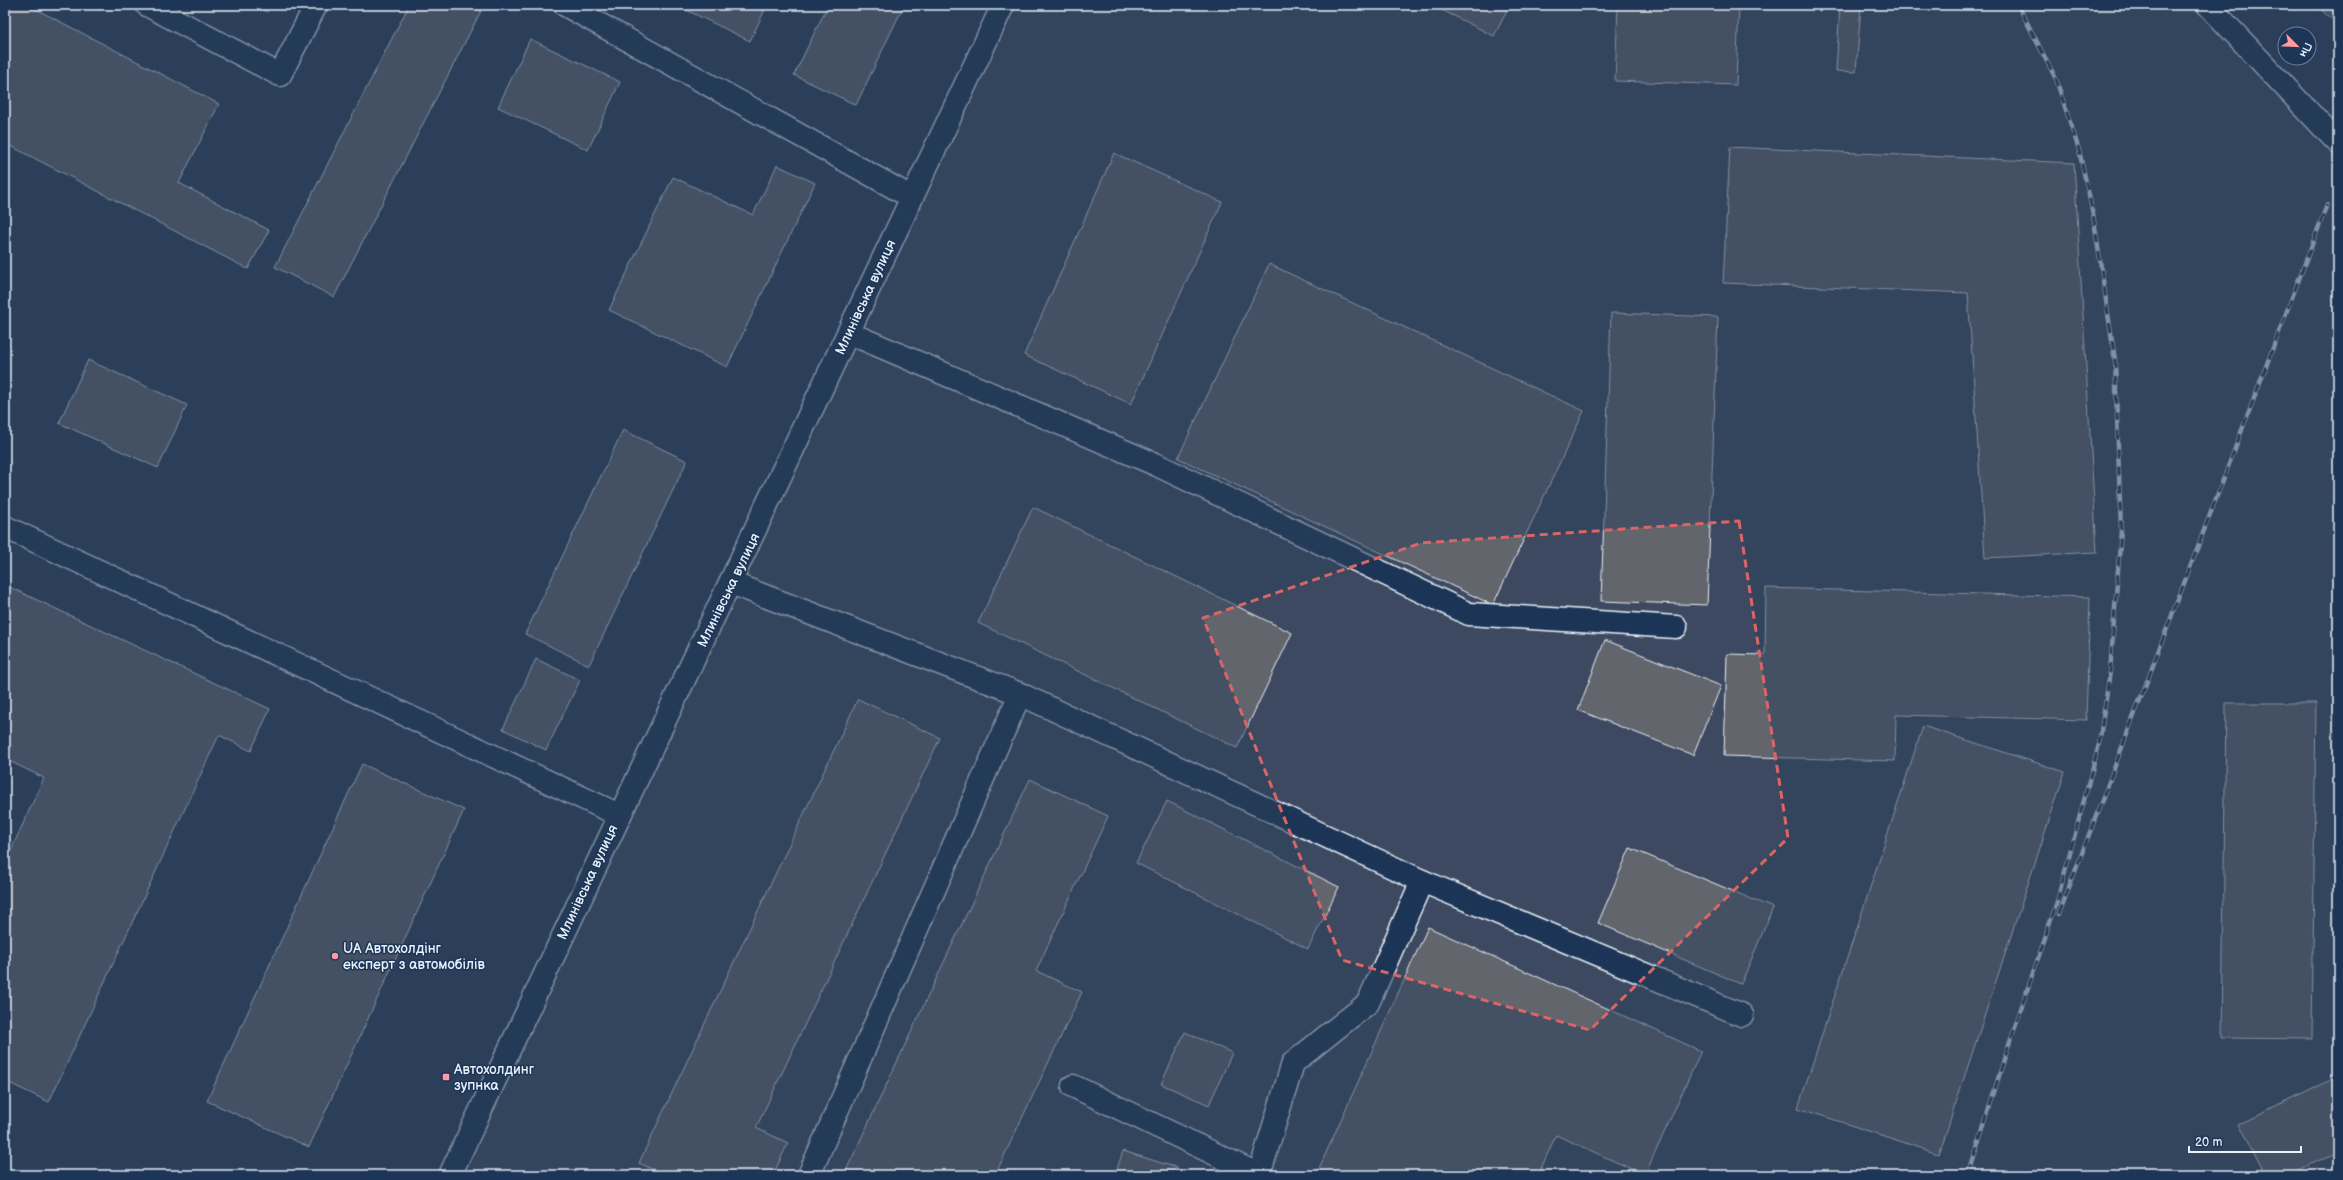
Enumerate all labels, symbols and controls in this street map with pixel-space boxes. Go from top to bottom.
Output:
north arrow [2277,26,2317,66]
text: Пн [2297,41,2315,59]
street label: Млинівська вулиця [831,237,900,357]
street label: Млинівська вулиця [693,530,764,650]
street label: Млинівська вулиця [553,822,622,942]
place label: UA Автохолдінг експерт з автомобілів [343,940,485,973]
marker: UA Автохолдінг експерт з автомобілів [330,951,340,961]
place label: Автохолдинг зупнка [453,1061,535,1094]
marker: Автохолдинг зупнка [441,1072,451,1082]
scale bar [2189,1128,2301,1154]
text: 20 m [2195,1135,2222,1150]

